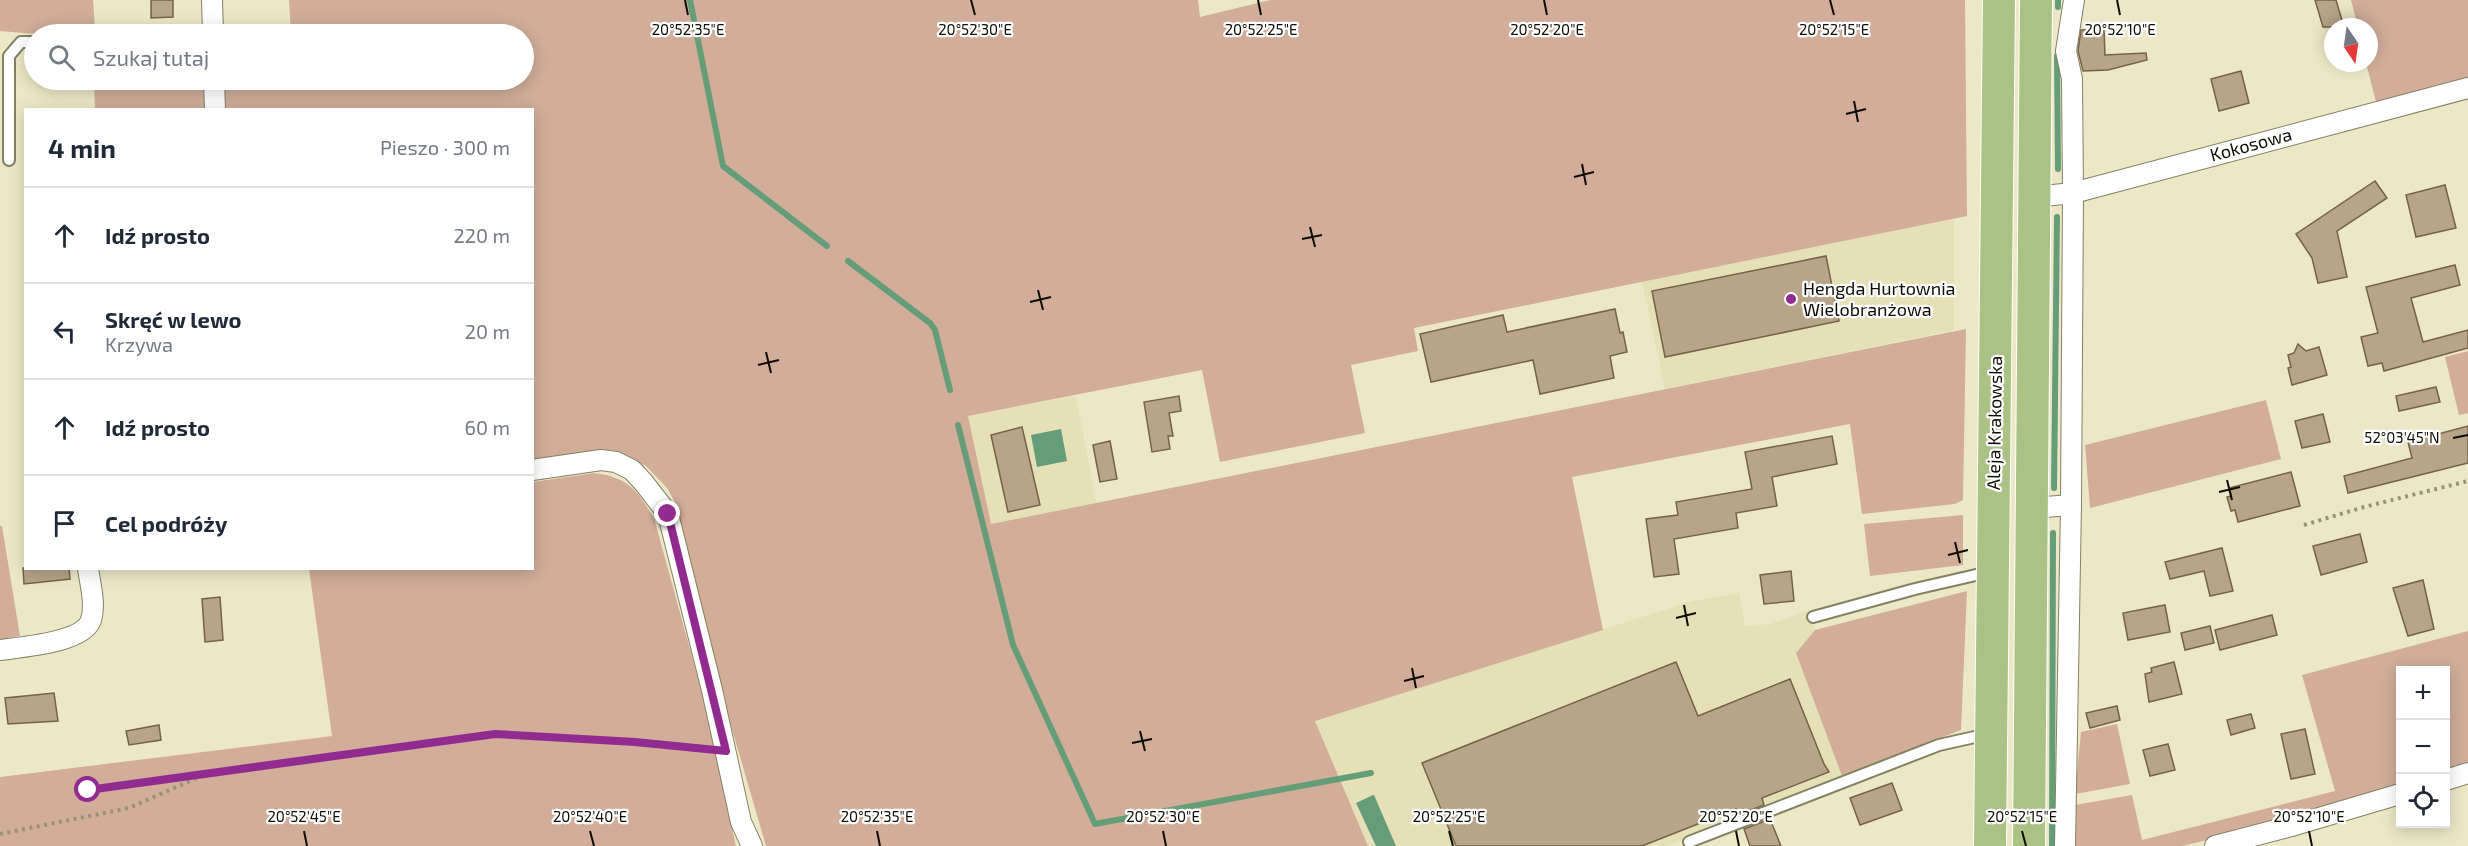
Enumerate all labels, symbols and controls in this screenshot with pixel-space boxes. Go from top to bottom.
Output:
north arrow [2324,18,2378,72]
text: 20°52'35"E [652,20,724,38]
text: 20°52'30"E [938,20,1012,38]
text: 20°52'25"E [1225,20,1297,38]
text: 20°52'20"E [1510,20,1584,38]
text: 20°52'15"E [1799,20,1869,38]
text: 20°52'10"E [2084,20,2156,38]
search box [24,24,534,90]
icon: search [45,41,78,74]
text: Szukaj tutaj [93,44,209,70]
street label: Kokosowa [2207,123,2294,165]
text: 4 min [48,132,116,163]
text: Pieszo · 300 m [380,135,510,159]
icon: ahead [48,219,81,252]
text: Idź prosto [105,222,210,248]
text: 220 m [453,223,510,247]
place label: Hengda Hurtownia Wielobranżowa [1803,277,1956,320]
marker: Hengda Hurtownia Wielobranżowa [1784,292,1798,306]
text: Skręć w lewo [105,306,242,332]
icon: left [48,315,81,348]
text: 20 m [465,319,510,343]
text: Krzywa [105,332,173,356]
street label: Aleja Krakowska [1982,356,2006,490]
icon: ahead [48,411,81,444]
text: Idź prosto [105,414,210,440]
text: 60 m [465,415,510,439]
text: 52°03'45"N [2364,428,2440,446]
route end [654,500,680,526]
icon: arrive [48,507,81,540]
text: Cel podróży [105,510,227,536]
map controls [2396,666,2450,828]
button: + [2396,666,2450,720]
button: − [2396,720,2450,774]
button: locate [2396,774,2450,828]
route start [74,776,100,802]
text: 20°52'45"E [267,807,341,825]
text: 20°52'40"E [553,807,627,825]
text: 20°52'35"E [841,807,913,825]
text: 20°52'30"E [1126,807,1200,825]
text: 20°52'25"E [1413,807,1485,825]
text: 20°52'20"E [1699,807,1773,825]
text: 20°52'15"E [1987,807,2057,825]
text: 20°52'10"E [2273,807,2345,825]

